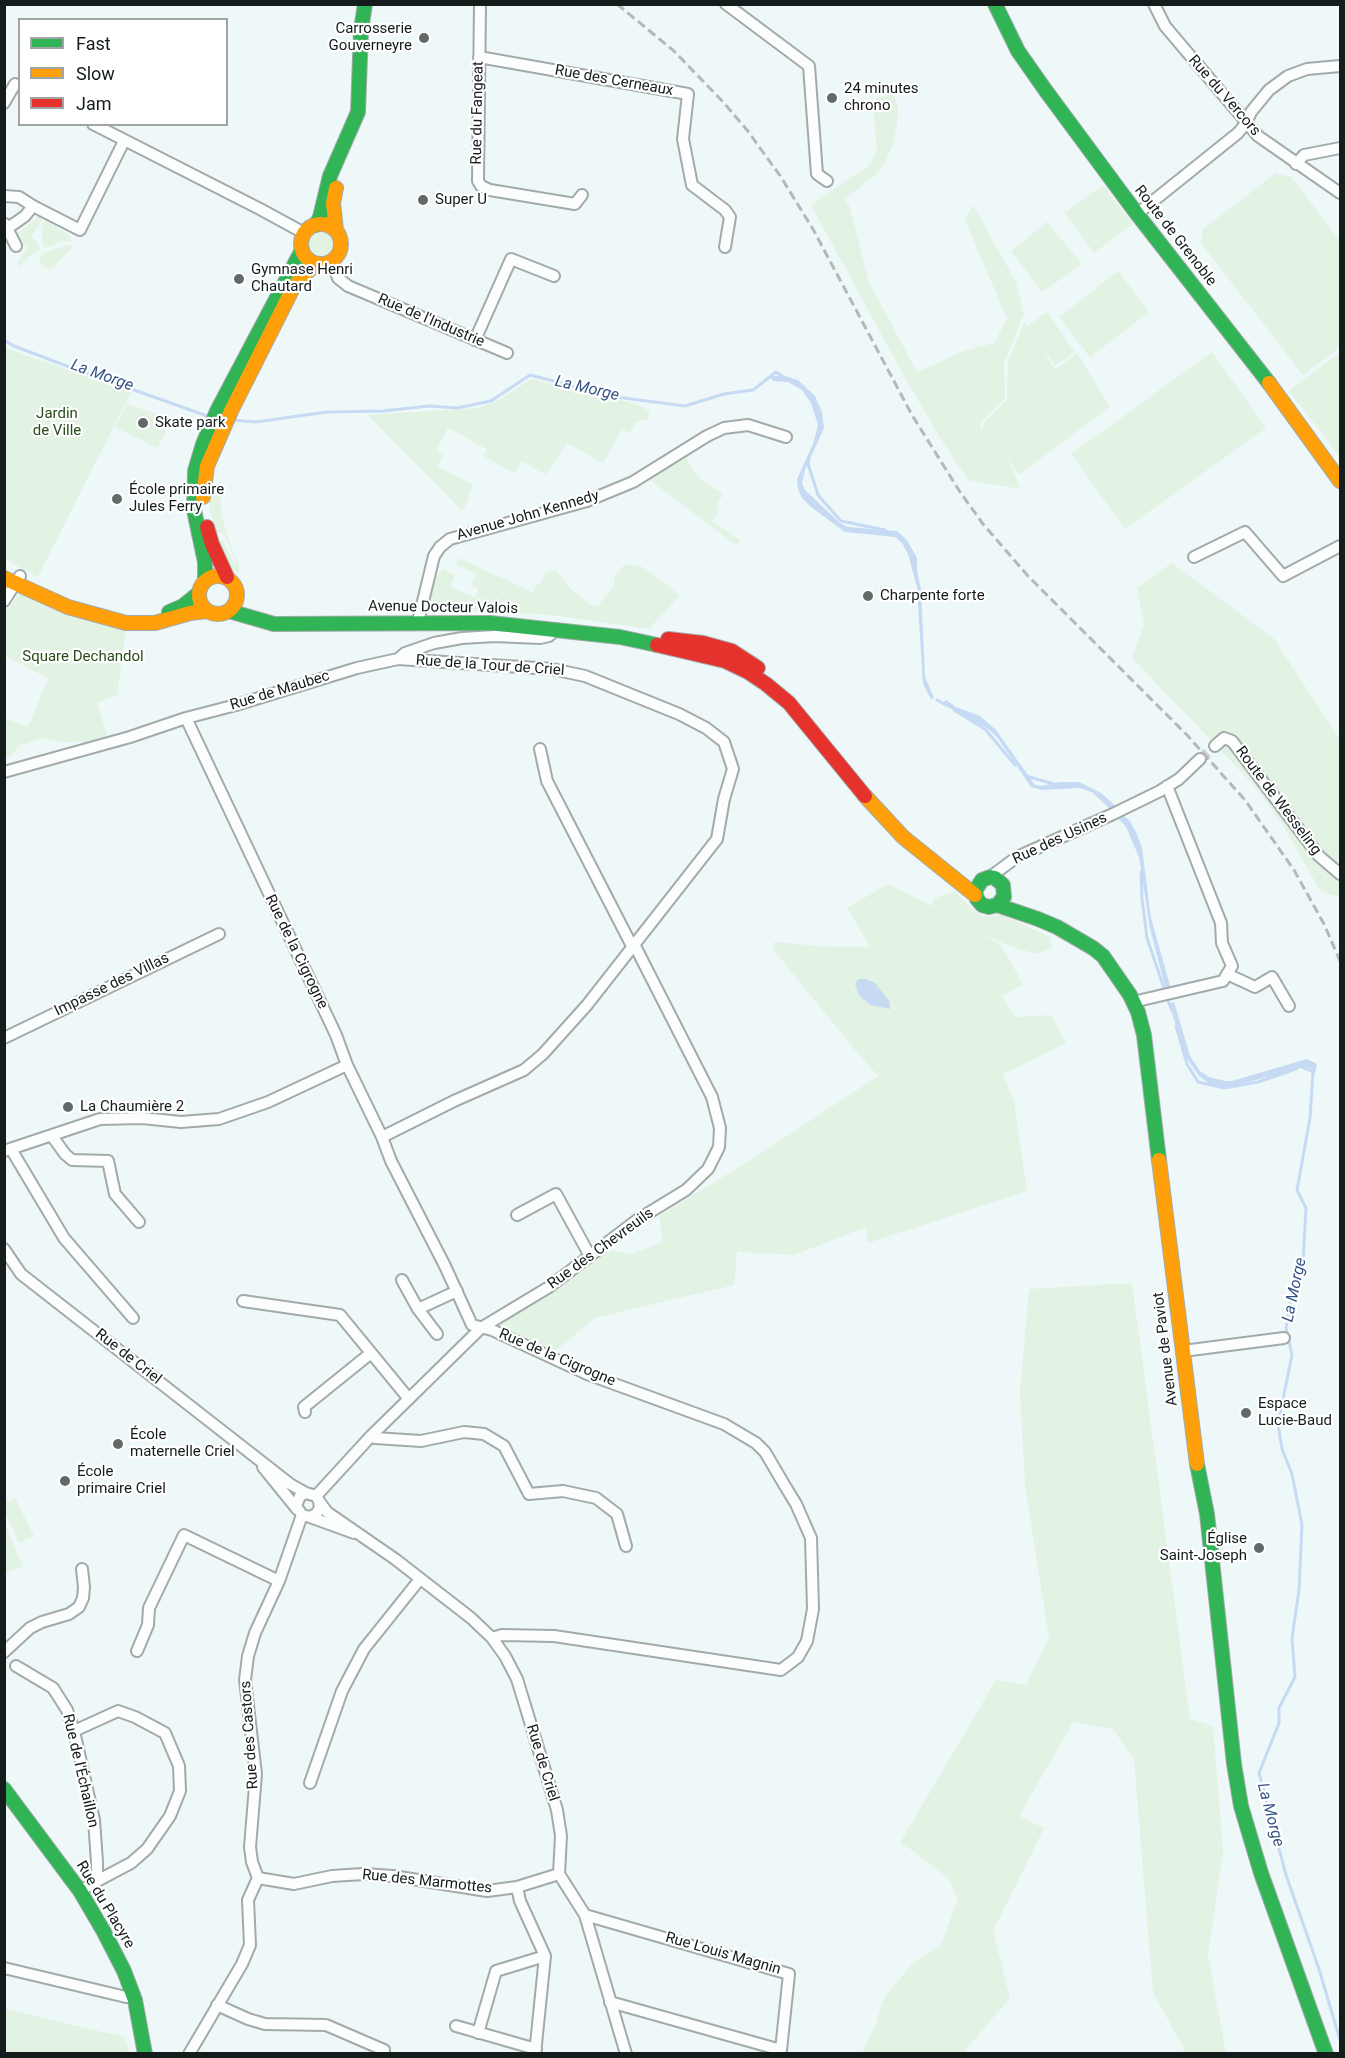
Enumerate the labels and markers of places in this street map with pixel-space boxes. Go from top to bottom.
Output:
place label: Carrosserie Gouverneyre [329,20,412,55]
marker: Carrosserie Gouverneyre [417,31,431,45]
place label: 24 minutes chrono [844,80,919,115]
marker: 24 minutes chrono [825,91,839,105]
place label: Super U [435,191,487,209]
marker: Super U [416,193,430,207]
place label: Gymnase Henri Chautard [251,261,353,296]
marker: Gymnase Henri Chautard [232,272,246,286]
place label: Skate park [155,414,226,432]
marker: Skate park [136,416,150,430]
place label: École primaire Jules Ferry [129,481,224,516]
marker: École primaire Jules Ferry [110,492,124,506]
place label: Charpente forte [880,587,985,605]
marker: Charpente forte [861,589,875,603]
place label: La Chaumière 2 [80,1098,184,1116]
marker: La Chaumière 2 [61,1100,75,1114]
place label: Espace Lucie-Baud [1258,1395,1332,1430]
marker: Espace Lucie-Baud [1239,1406,1253,1420]
place label: École maternelle Criel [130,1426,235,1461]
marker: École maternelle Criel [111,1437,125,1451]
place label: École primaire Criel [77,1463,166,1498]
marker: École primaire Criel [58,1474,72,1488]
place label: Église Saint-Joseph [1160,1530,1247,1565]
marker: Église Saint-Joseph [1252,1541,1266,1555]

